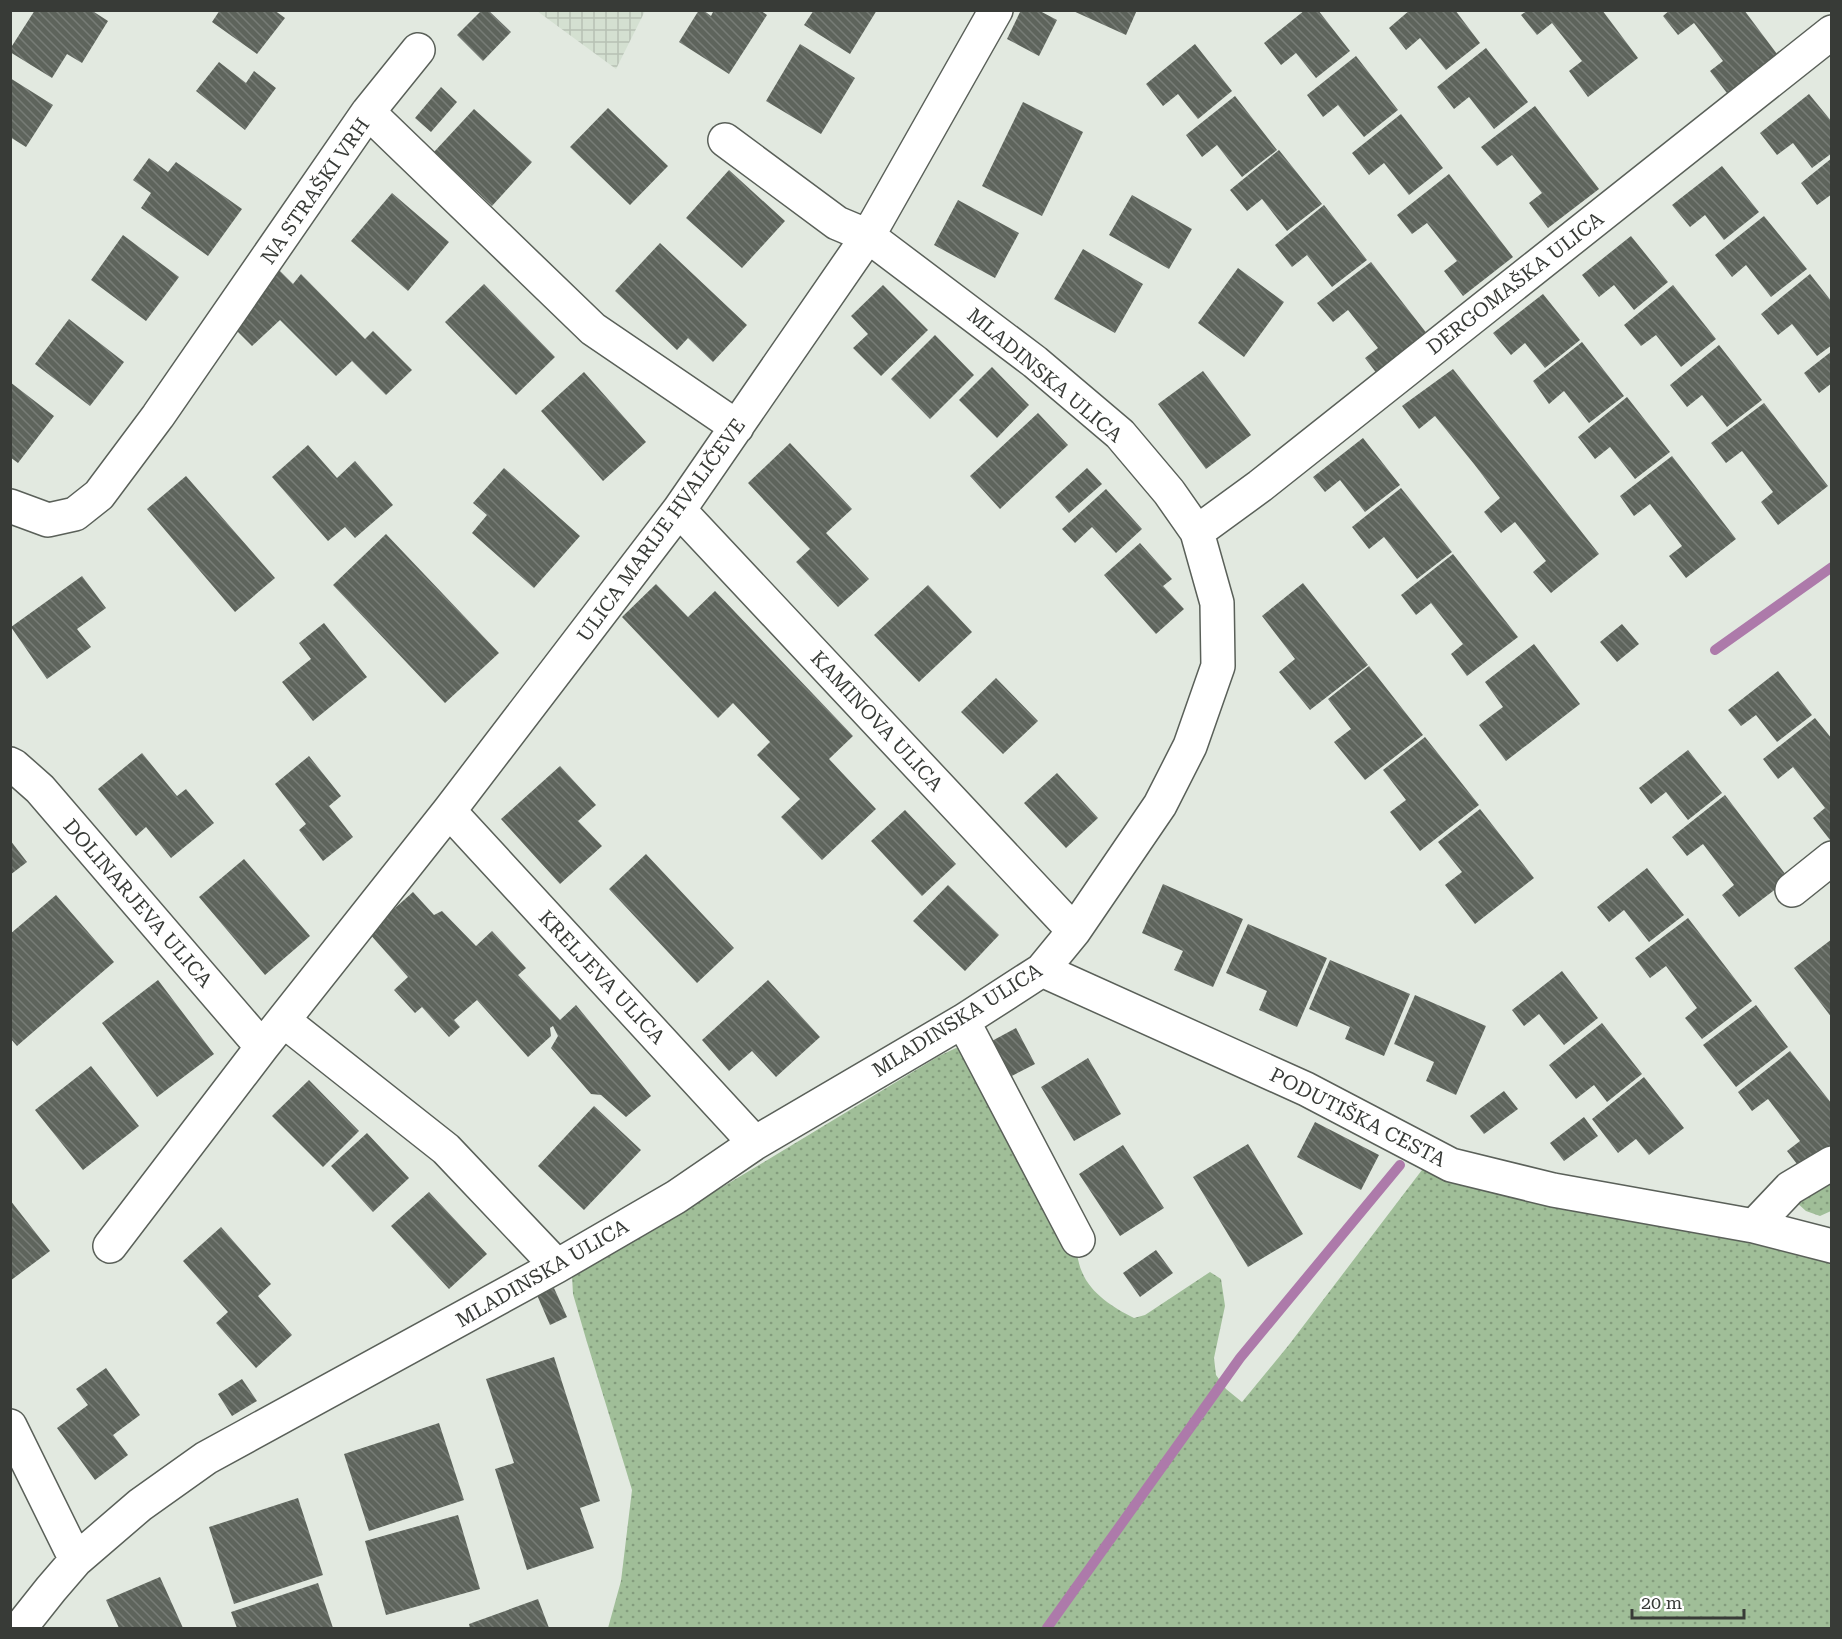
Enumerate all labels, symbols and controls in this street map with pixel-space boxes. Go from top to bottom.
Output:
street label: NA STRAŠKI VRH [256,113,374,269]
street label: DERGOMAŠKA ULICA [1422,207,1608,359]
street label: MLADINSKA ULICA [962,303,1128,447]
street label: ULICA MARIJE HVALIČEVE [572,414,750,646]
street label: KAMINOVA ULICA [806,646,948,796]
street label: DOLINARJEVA ULICA [58,814,218,992]
street label: KRELJEVA ULICA [534,905,670,1049]
street label: MLADINSKA ULICA [868,958,1046,1082]
street label: PODUTIŠKA CESTA [1266,1062,1450,1172]
street label: MLADINSKA ULICA [451,1214,633,1332]
scale bar [1632,1582,1744,1620]
text: 20 m [1641,1592,1682,1613]

